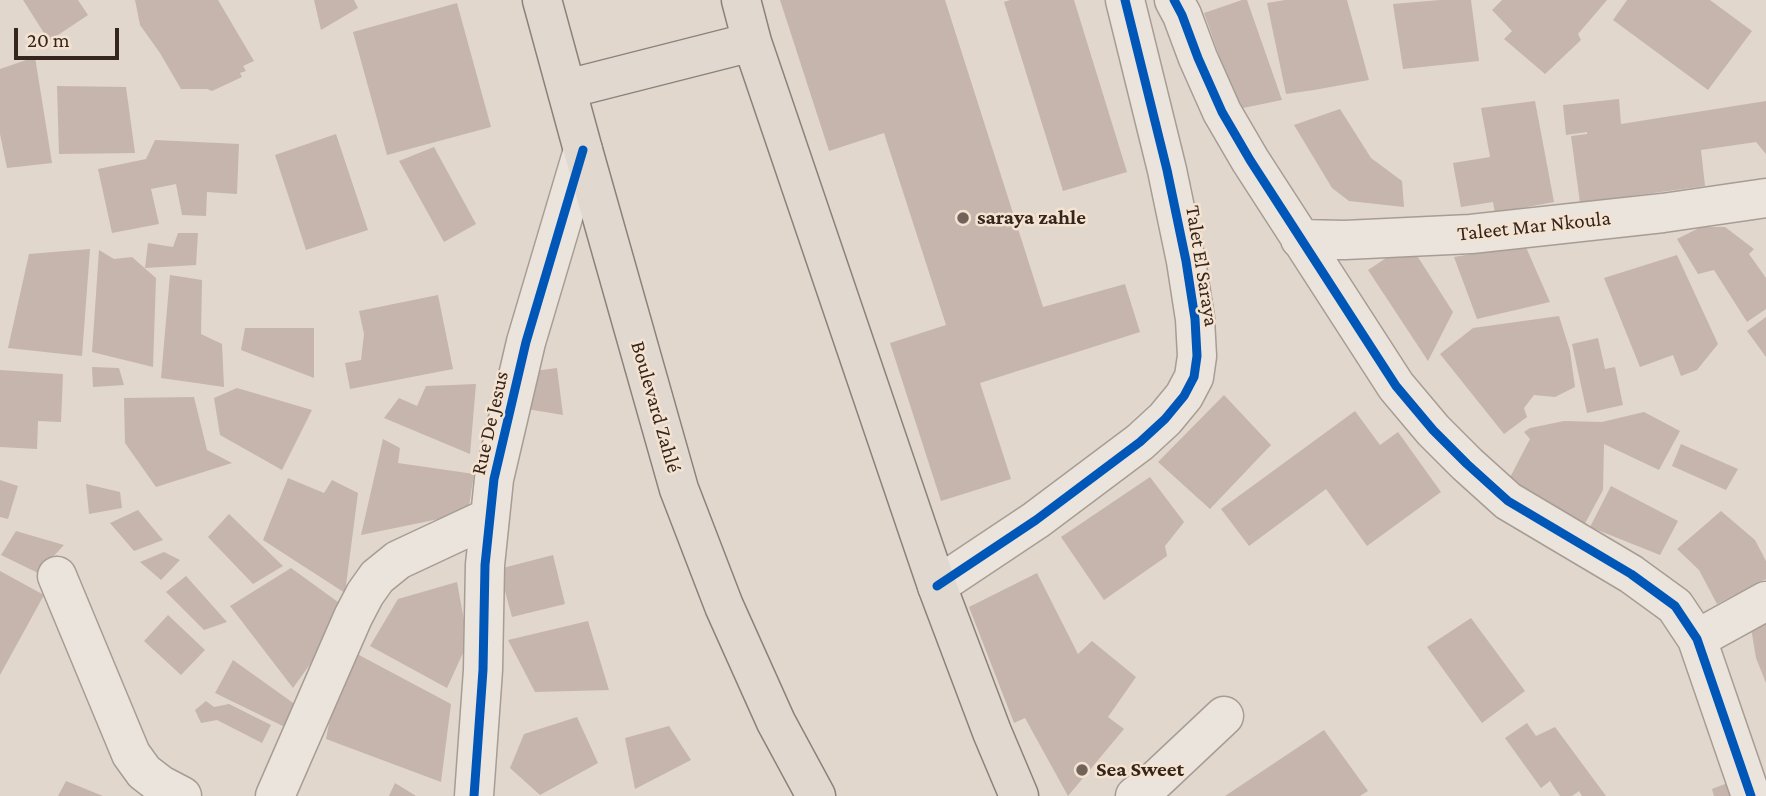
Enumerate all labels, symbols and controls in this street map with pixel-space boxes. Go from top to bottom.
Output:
scale bar [18,14,122,58]
text: 20 m [27,28,70,52]
street label: Talet El Saraya [1180,204,1224,328]
place label: saraya zahle [977,205,1086,231]
street label: Taleet Mar Nkoula [1456,205,1612,247]
marker: saraya zahle [955,210,971,226]
street label: Boulevard Zahlé [625,338,687,476]
street label: Rue De Jesus [466,369,514,477]
place label: Sea Sweet [1096,757,1184,783]
marker: Sea Sweet [1074,762,1090,778]

